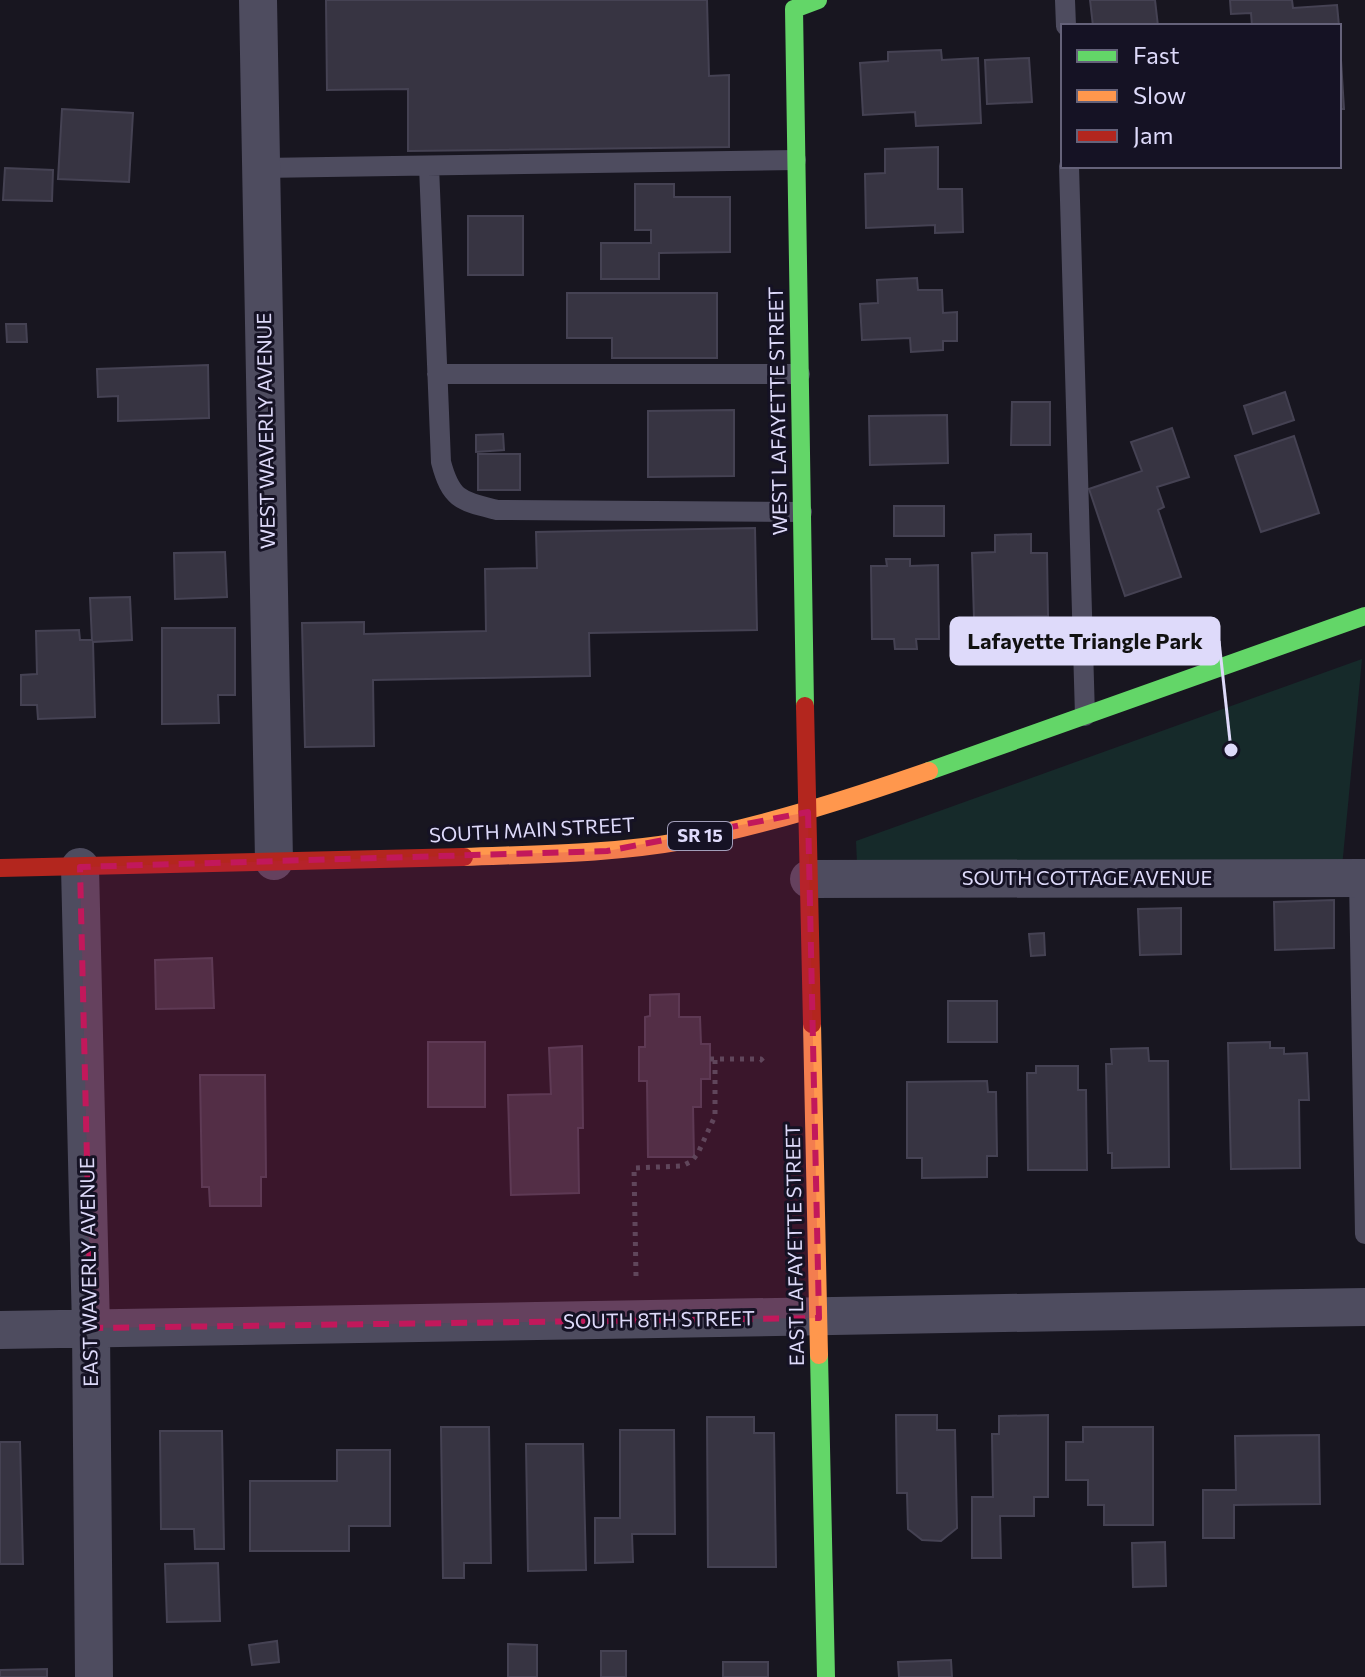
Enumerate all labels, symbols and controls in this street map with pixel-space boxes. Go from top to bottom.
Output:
legend [1061,24,1341,168]
text: Fast [1133,40,1180,69]
text: Slow [1133,80,1186,109]
text: Jam [1133,120,1173,149]
street label: WEST LAFAYETTE STREET [763,286,791,536]
street label: WEST WAVERLY AVENUE [251,313,279,549]
callout: Lafayette Triangle Park [951,618,1219,664]
text: Lafayette Triangle Park [967,627,1203,654]
street label: SOUTH MAIN STREET [428,812,636,846]
road number: SR 15 [668,822,732,850]
street label: SOUTH COTTAGE AVENUE [962,865,1212,889]
street label: EAST LAFAYETTE STREET [780,1124,808,1366]
street label: EAST WAVERLY AVENUE [74,1157,102,1387]
street label: SOUTH 8TH STREET [563,1305,755,1333]

